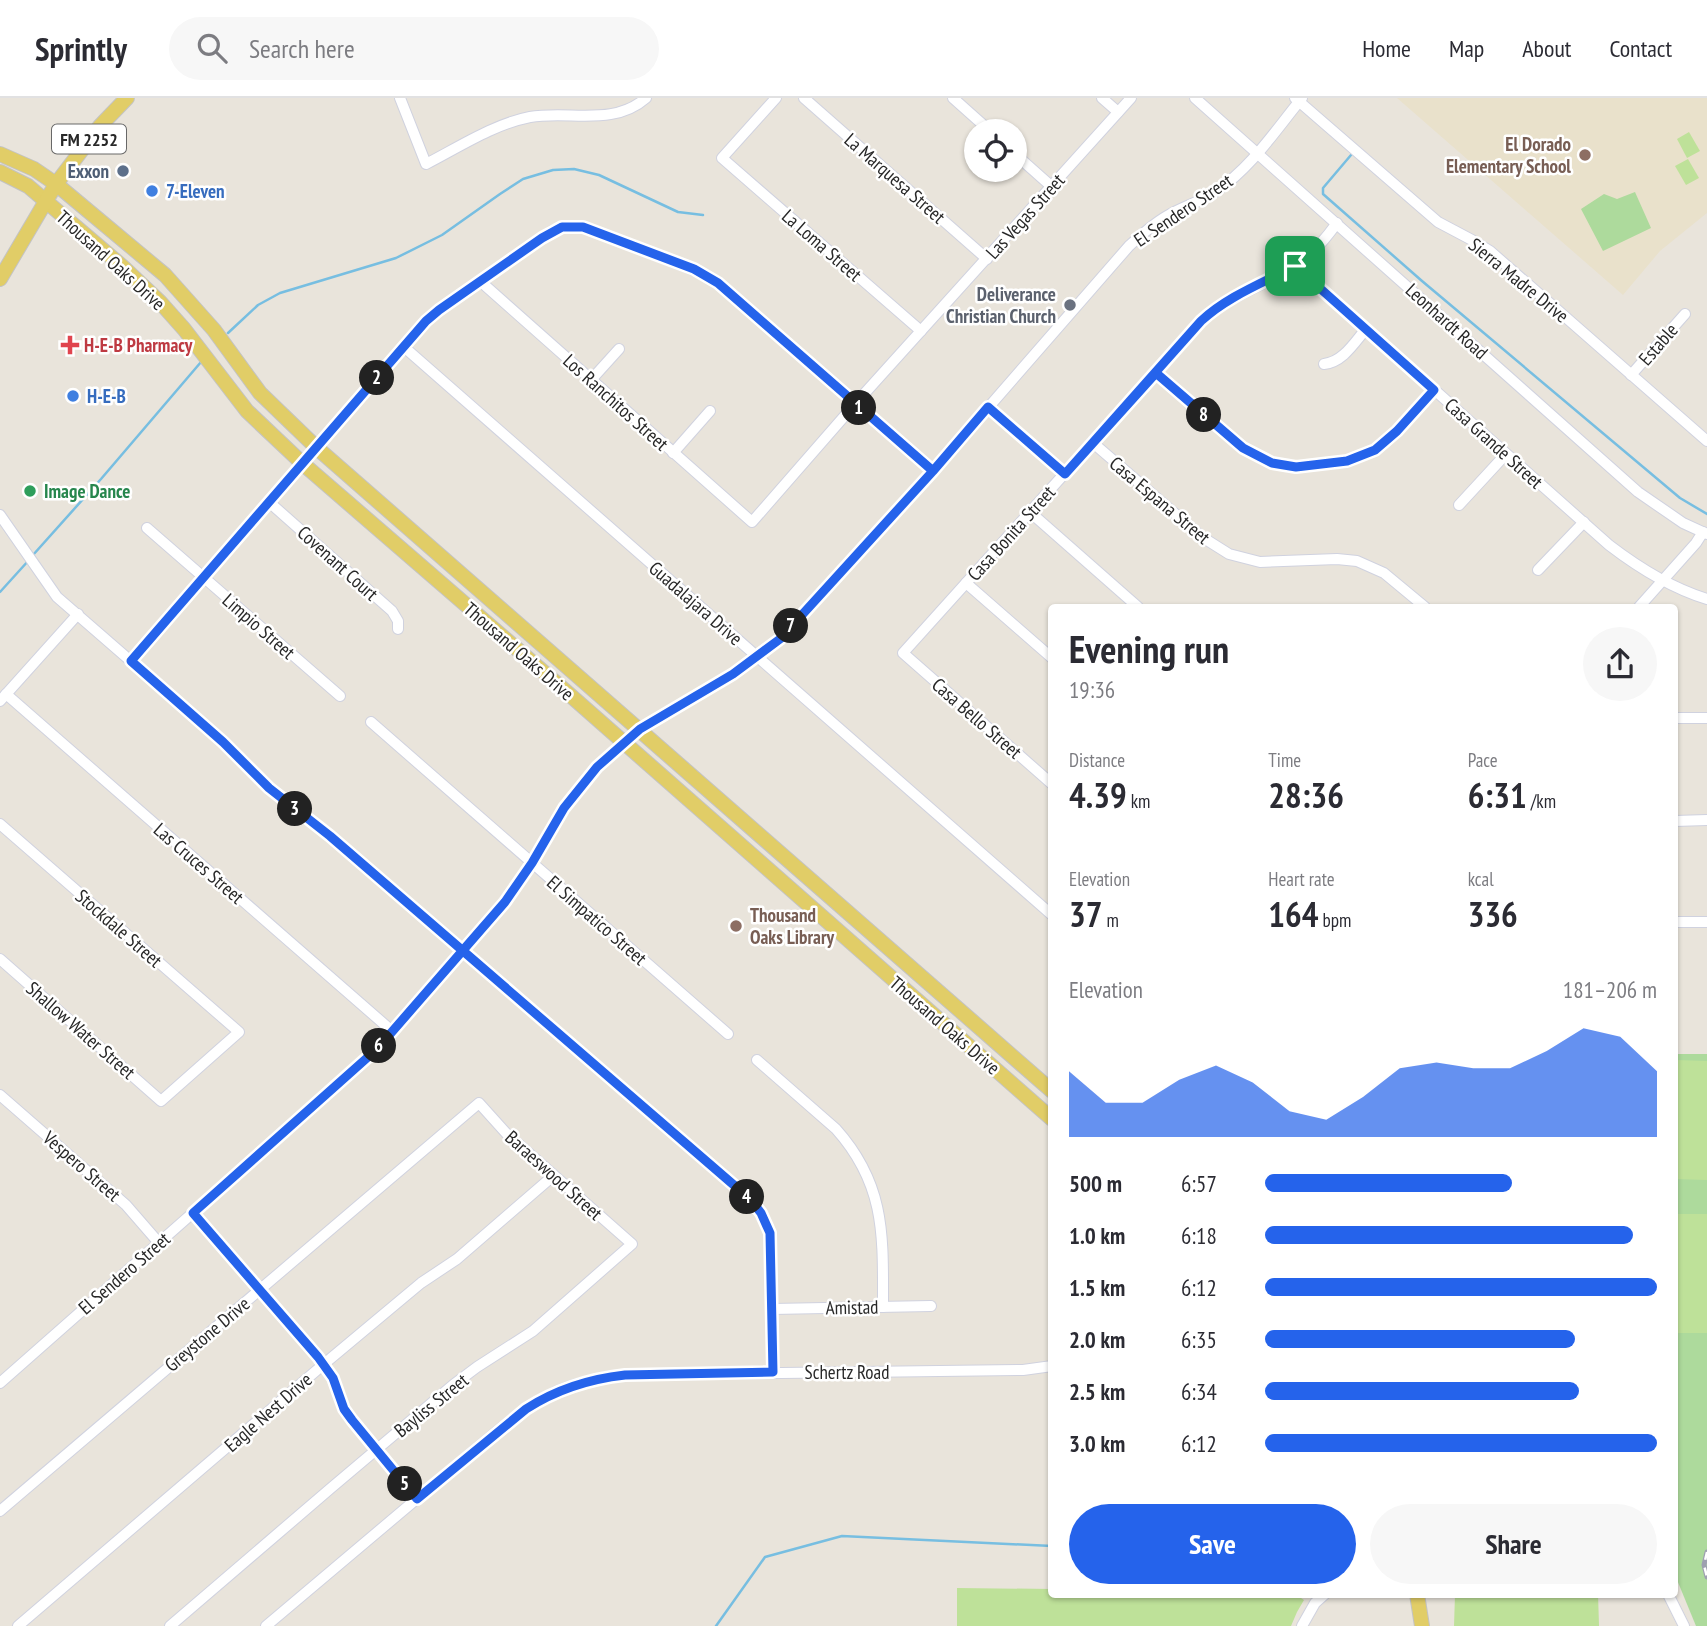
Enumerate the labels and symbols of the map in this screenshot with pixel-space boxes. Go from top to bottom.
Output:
road number: FM 2252 [52,124,126,154]
street label: La Marquesa Street [840,128,951,229]
place label: El Dorado Elementary School [1446,132,1571,178]
marker: El Dorado Elementary School [1577,147,1593,163]
place label: Exxon [68,159,109,183]
marker: Exxon [115,163,131,179]
street label: Las Vegas Street [980,168,1070,264]
street label: El Sendero Street [1129,168,1238,252]
place label: 7-Eleven [166,179,225,203]
marker: 7-Eleven [144,183,160,199]
street label: La Loma Street [777,204,867,287]
street label: Thousand Oaks Drive [52,205,171,315]
street label: Sierra Madre Drive [1464,232,1574,328]
pin [1265,236,1325,296]
street label: Leonhardt Road [1401,278,1493,364]
place label: Deliverance Christian Church [946,282,1056,328]
marker: Deliverance Christian Church [1062,297,1078,313]
street label: Estable [1633,318,1683,370]
place label: H-E-B Pharmacy [84,333,193,357]
marker: H-E-B Pharmacy [62,337,78,353]
street label: Los Ranchitos Street [559,349,674,456]
pin: 2 [360,360,394,396]
place label: H-E-B [87,384,126,408]
marker: H-E-B [65,388,81,404]
pin: 1 [842,390,876,426]
street label: Casa Grande Street [1440,393,1549,494]
pin: 8 [1186,398,1222,432]
street label: Casa Espana Street [1105,451,1216,549]
place label: Image Dance [44,479,131,503]
street label: Casa Bonita Street [962,480,1061,586]
marker: Image Dance [22,483,38,499]
street label: Covenant Court [293,520,384,606]
street label: Guadalajara Drive [644,556,748,650]
street label: Limpio Street [218,588,301,665]
street label: Thousand Oaks Drive [459,597,579,706]
pin: 7 [774,608,808,644]
street label: Casa Bello Street [927,672,1027,764]
pin: 3 [278,792,312,826]
street label: Las Cruces Street [149,817,250,909]
street label: El Simpatico Street [542,870,652,970]
street label: Stockdale Street [71,884,168,973]
place label: Thousand Oaks Library [750,903,834,949]
marker: Thousand Oaks Library [728,918,744,934]
street label: Thousand Oaks Drive [885,971,1005,1080]
street label: Shallow Water Street [22,976,141,1084]
pin: 6 [362,1028,396,1063]
street label: Vespero Street [38,1125,126,1207]
street label: Baraeswood Street [500,1125,608,1225]
pin: 4 [730,1180,764,1214]
street label: El Sendero Street [73,1226,175,1319]
street label: Greystone Drive [160,1291,255,1377]
street label: Amistad [825,1295,879,1319]
street label: Schertz Road [805,1360,889,1384]
street label: Eagle Nest Drive [219,1367,317,1457]
street label: Bayliss Street [389,1367,474,1442]
pin: 5 [388,1466,422,1502]

